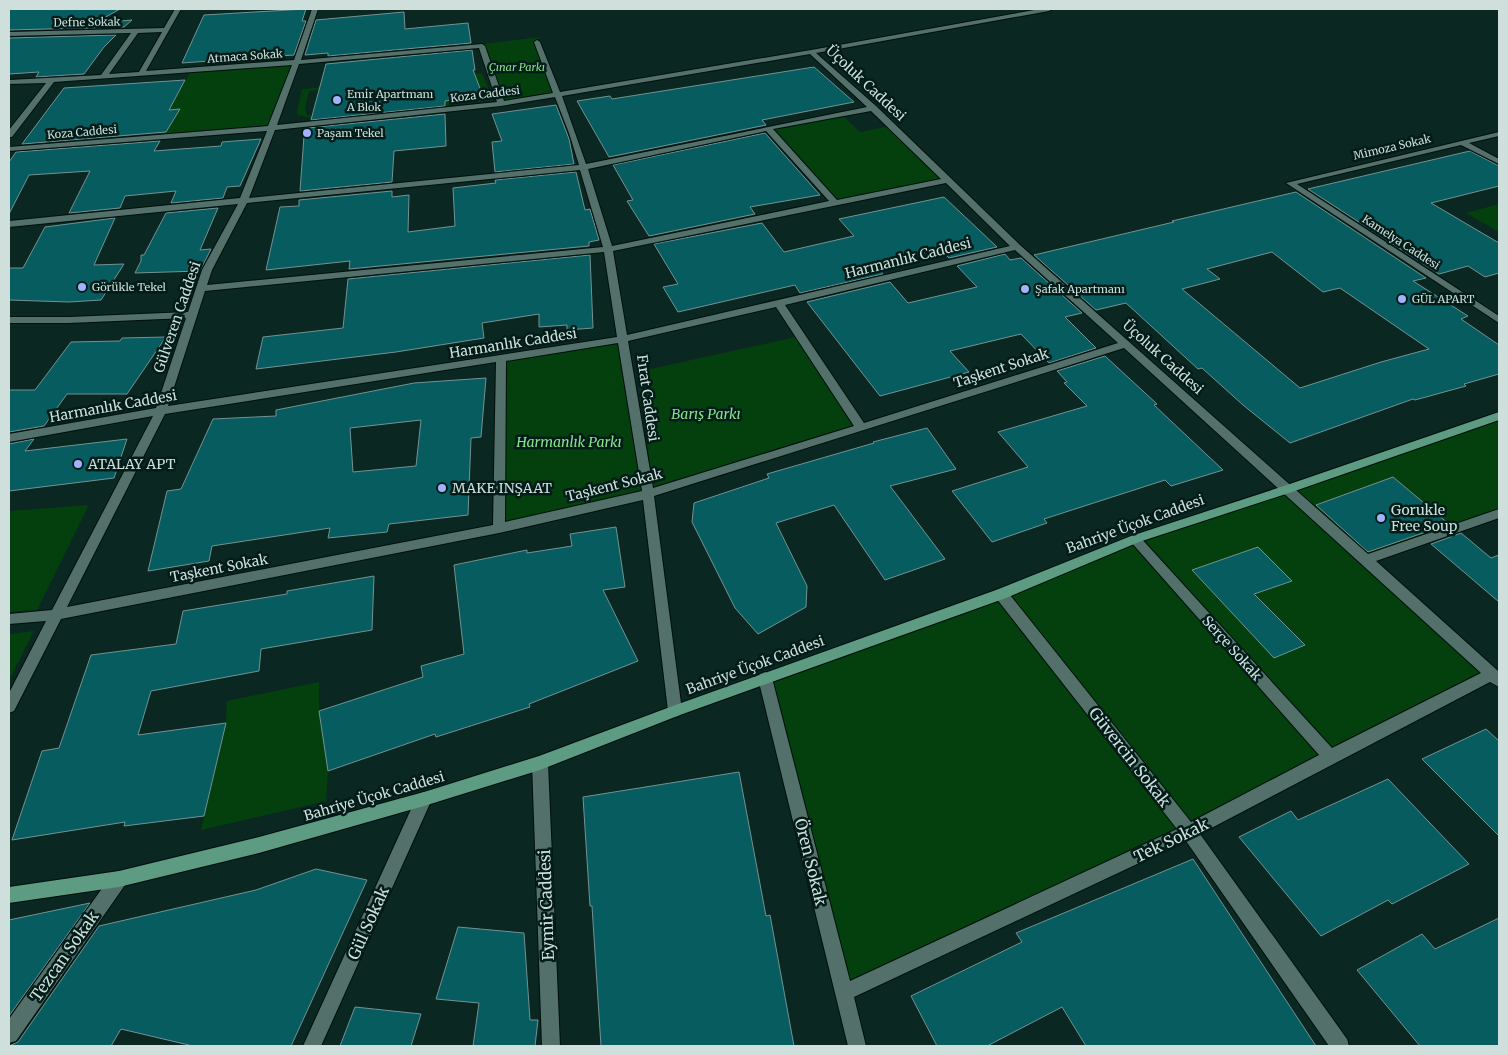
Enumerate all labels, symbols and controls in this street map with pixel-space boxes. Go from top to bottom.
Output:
street label: Defne Sokak [53,14,121,30]
street label: Üçoluk Caddesi [822,41,910,125]
street label: Atmaca Sokak [206,46,283,66]
park label: Çınar Parkı [489,60,545,74]
street label: Koza Caddesi [449,83,521,105]
place label: Emir Apartmanı A Blok [346,87,434,114]
marker: Emir Apartmanı A Blok [331,94,343,106]
street label: Koza Caddesi [47,122,118,142]
place label: Paşam Tekel [317,126,384,140]
marker: Paşam Tekel [301,127,313,139]
street label: Mimoza Sokak [1352,131,1432,163]
street label: Kamelya Caddesi [1360,212,1443,273]
street label: Harmanlık Caddesi [843,234,973,282]
street label: Gülveren Caddesi [150,259,205,375]
place label: Görükle Tekel [92,280,167,294]
marker: Görükle Tekel [76,281,88,293]
place label: Şafak Apartmanı [1035,282,1125,296]
marker: Şafak Apartmanı [1019,283,1031,295]
place label: GÜL APART [1412,292,1475,306]
marker: GÜL APART [1396,293,1408,305]
street label: Üçoluk Caddesi [1119,316,1208,398]
street label: Harmanlık Caddesi [448,324,579,362]
street label: Taşkent Sokak [951,344,1051,392]
street label: Fırat Caddesi [633,353,663,443]
street label: Harmanlık Caddesi [48,386,179,426]
park label: Barış Parkı [671,405,741,423]
park label: Harmanlık Parkı [515,433,622,451]
place label: ATALAY APT [87,455,176,473]
marker: ATALAY APT [72,458,84,470]
street label: Taşkent Sokak [564,464,664,506]
place label: MAKE INŞAAT [452,479,552,497]
marker: MAKE INŞAAT [436,482,448,494]
street label: Bahriye Üçok Caddesi [1063,490,1207,557]
place label: Gorukle Free Soup [1391,501,1458,535]
marker: Gorukle Free Soup [1375,512,1387,524]
street label: Taşkent Sokak [169,550,269,586]
street label: Serçe Sokak [1198,612,1266,684]
street label: Bahriye Üçok Caddesi [683,631,827,698]
street label: Güvercin Sokak [1085,703,1176,811]
street label: Bahriye Üçok Caddesi [302,767,447,825]
street label: Tek Sokak [1130,813,1212,867]
street label: Ören Sokak [791,816,832,908]
street label: Eymir Caddesi [534,849,558,961]
street label: Gül Sokak [343,883,393,963]
street label: Tezcan Sokak [25,906,103,1005]

